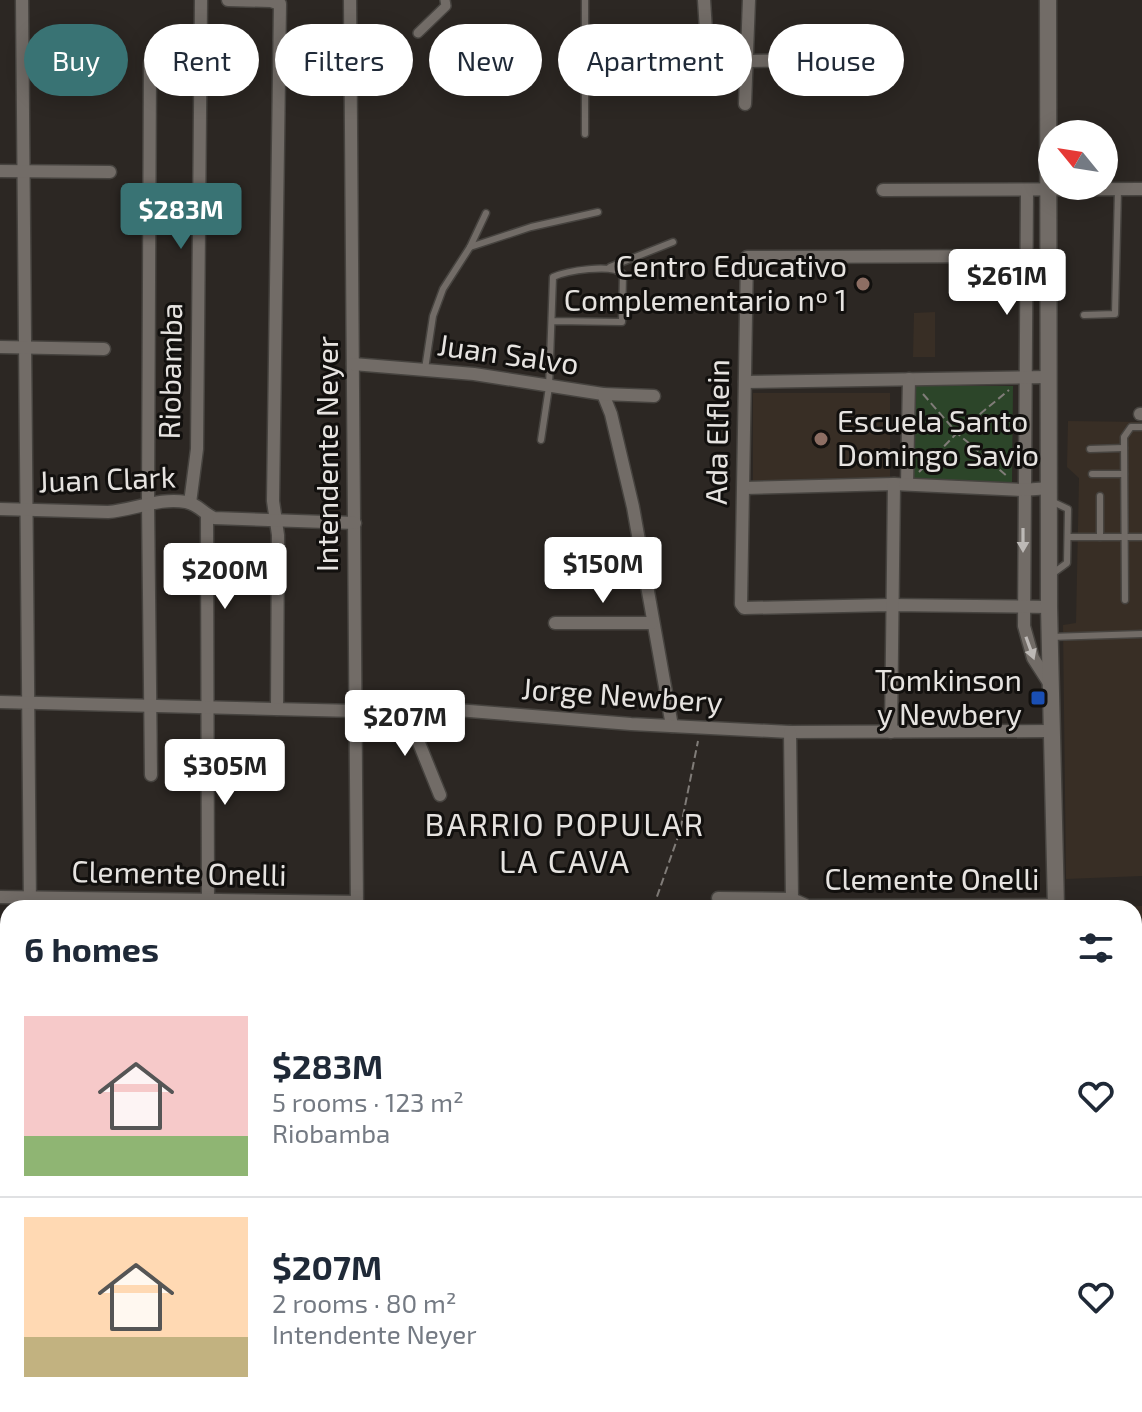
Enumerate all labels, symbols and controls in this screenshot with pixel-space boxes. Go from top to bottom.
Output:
chip: Buy [24,24,128,96]
chip: Rent [144,24,259,96]
chip: Filters [275,24,413,96]
chip: New [429,24,542,96]
chip: Apartment [558,24,752,96]
chip: House [768,24,904,96]
north arrow [1038,120,1118,200]
map controls [1038,120,1118,200]
pin: $283M [125,183,237,251]
text: $283M [139,193,223,224]
place label: Centro Educativo Complementario nº 1 [564,247,847,317]
pin: $261M [951,249,1063,317]
text: $261M [967,259,1047,290]
marker: Centro Educativo Complementario nº 1 [854,275,872,293]
street label: Riobamba [150,302,188,439]
street label: Juan Salvo [435,325,581,381]
street label: Intendente Neyer [308,336,344,572]
street label: Ada Elflein [697,359,735,505]
place label: Escuela Santo Domingo Savio [837,402,1039,472]
marker: Escuela Santo Domingo Savio [812,430,830,448]
street label: Juan Clark [38,458,176,498]
one-way arrow [1017,528,1030,553]
pin: $150M [547,537,659,605]
pin: $200M [169,543,281,611]
text: $150M [563,547,643,578]
text: $200M [182,553,268,584]
one-way arrow [1025,636,1037,660]
place label: Tomkinson y Newbery [875,661,1022,731]
street label: Jorge Newbery [520,669,724,719]
marker: Tomkinson y Newbery [1029,689,1047,707]
pin: $207M [349,690,461,758]
text: $207M [363,700,447,731]
pin: $305M [169,739,281,807]
text: $305M [183,749,267,780]
district label: BARRIO POPULAR LA CAVA [425,804,705,879]
street label: Clemente Onelli [71,852,287,892]
street label: Clemente Onelli [824,860,1040,896]
icon: filters [1074,926,1118,970]
text: 6 homes [24,928,159,969]
text: $283M [272,1045,383,1086]
icon: home [88,1048,184,1144]
icon: heart [1074,1074,1118,1118]
text: 5 rooms · 123 m² [272,1086,464,1117]
text: Riobamba [272,1117,390,1148]
text: $207M [272,1246,382,1287]
icon: home [88,1249,184,1345]
icon: heart [1074,1275,1118,1319]
text: 2 rooms · 80 m² [272,1287,457,1318]
text: Intendente Neyer [272,1318,477,1349]

